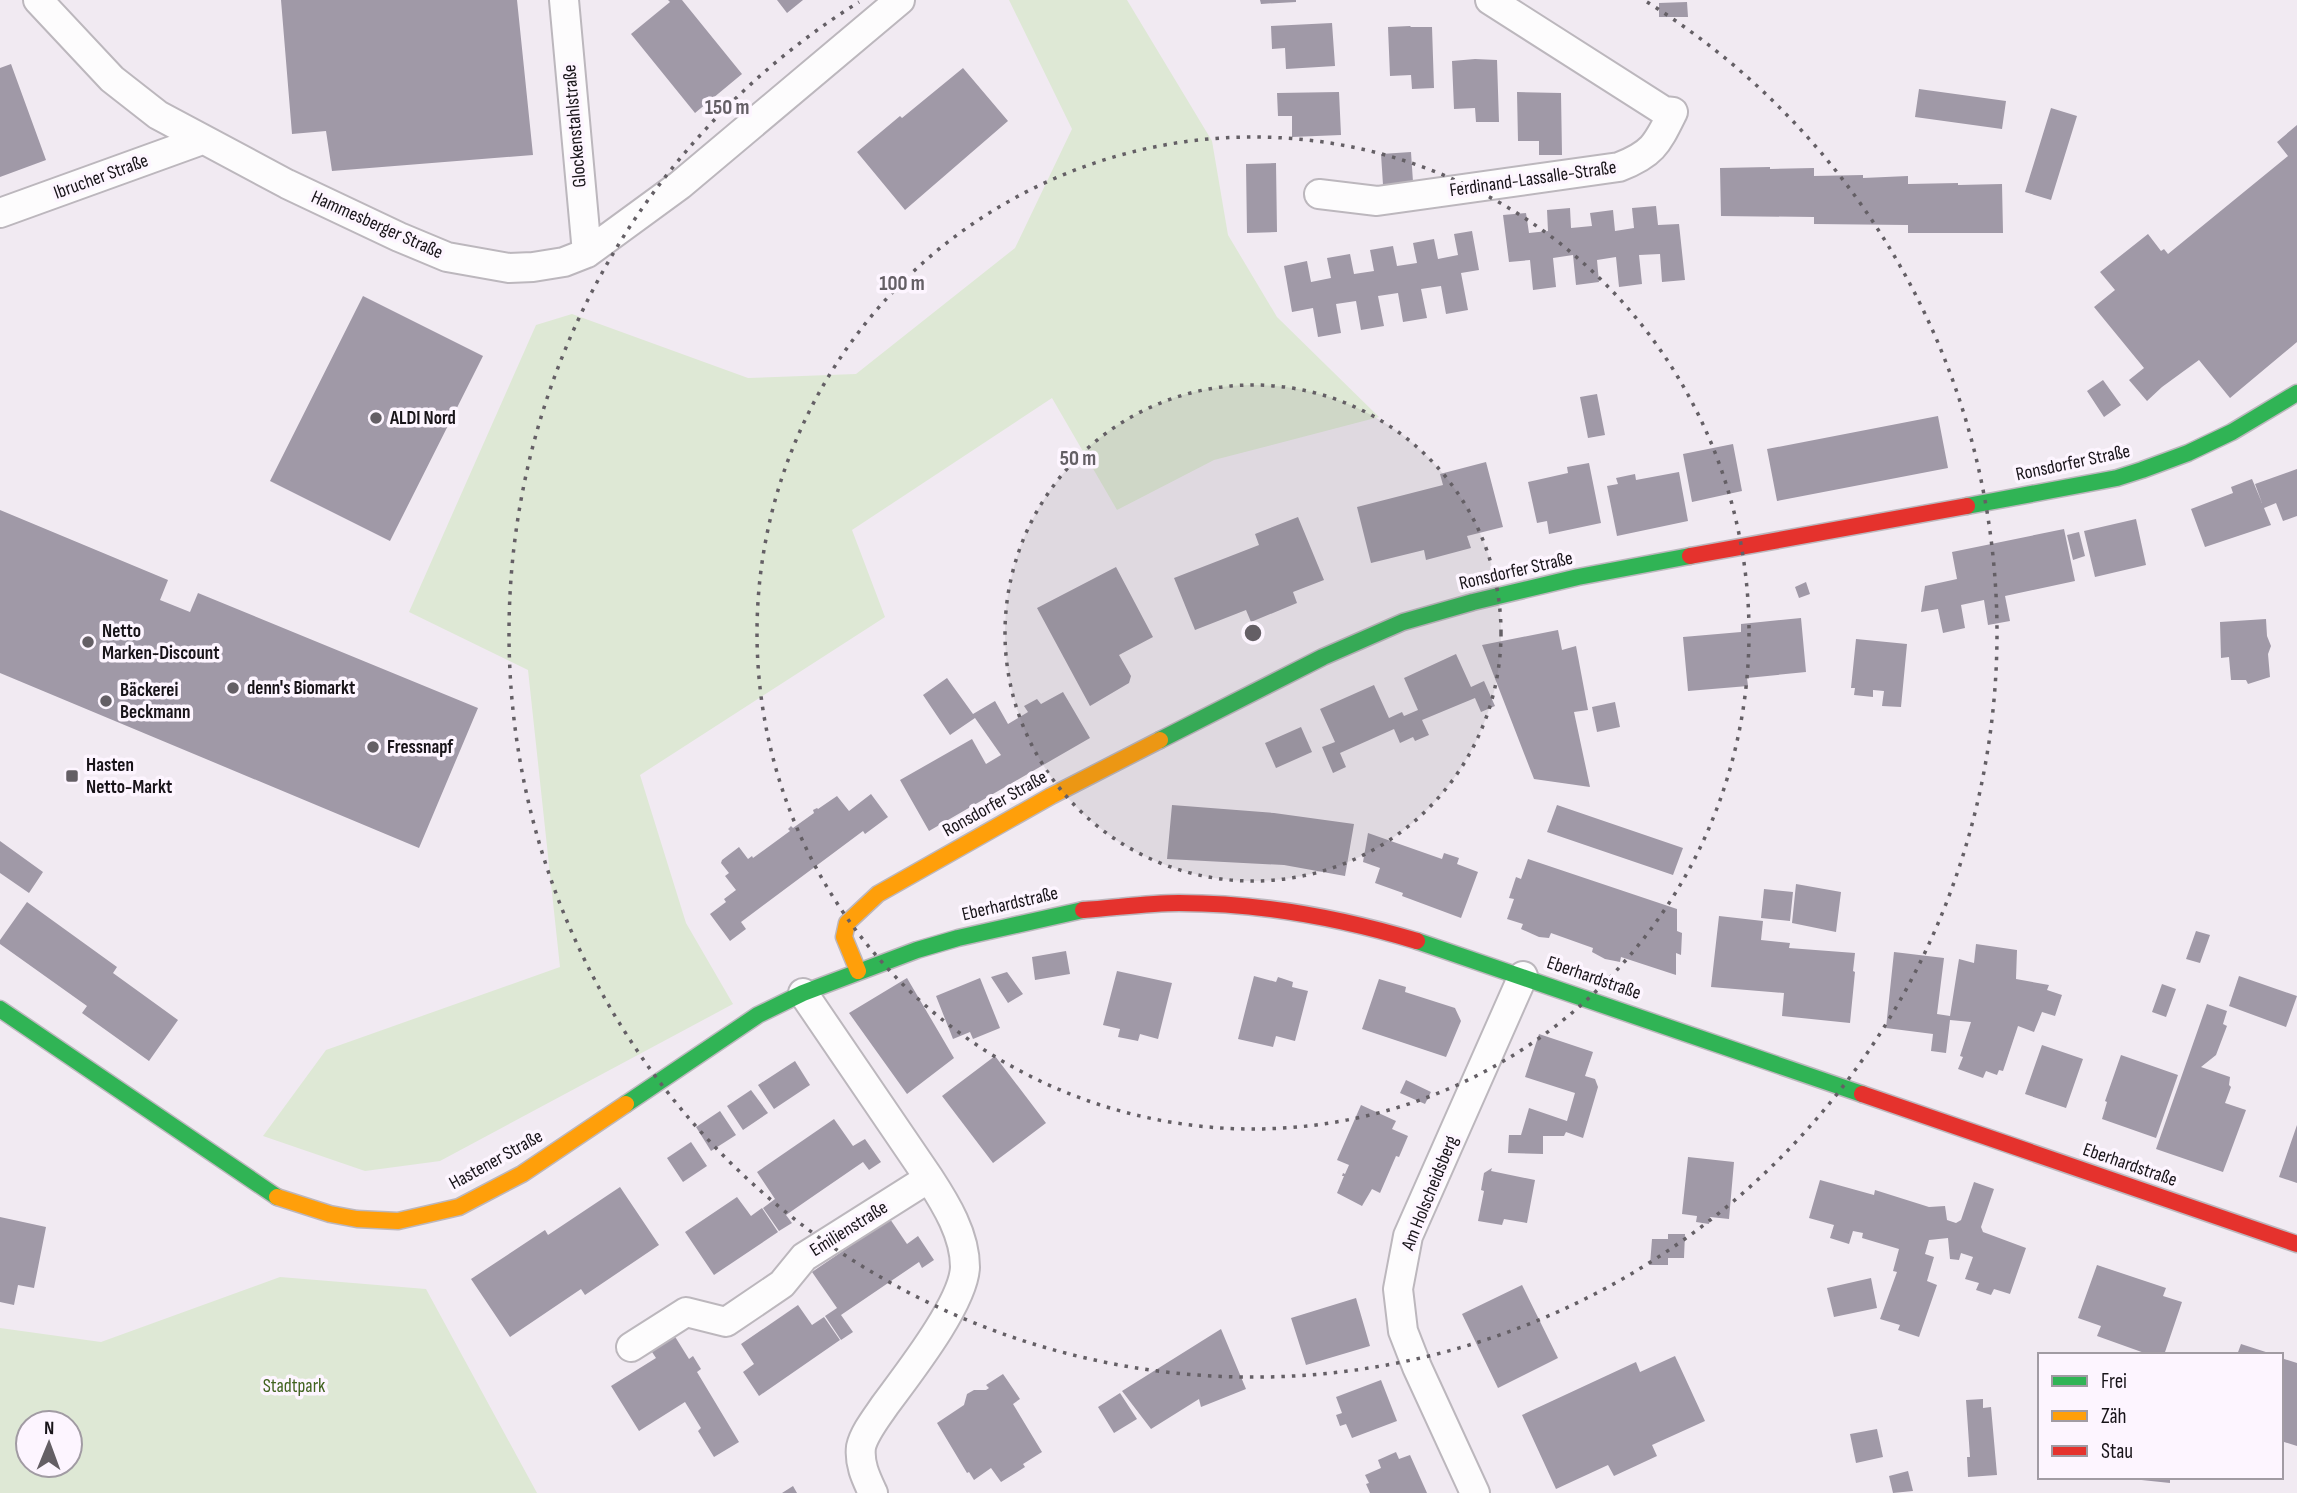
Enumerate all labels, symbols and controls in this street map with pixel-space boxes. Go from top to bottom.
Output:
street label: Glockenstahlstraße [558,63,592,189]
text: 150 m [705,95,749,120]
street label: Ibrucher Straße [51,149,151,205]
street label: Ferdinand-Lassalle-Straße [1448,156,1618,202]
street label: Hammesberger Straße [307,186,447,264]
text: 100 m [879,271,925,296]
place label: ALDI Nord [389,407,456,430]
marker: ALDI Nord [368,410,384,426]
street label: Ronsdorfer Straße [2014,440,2132,486]
text: 50 m [1060,446,1096,471]
street label: Ronsdorfer Straße [1457,547,1575,595]
place label: Netto Marken-Discount [102,620,220,665]
centre of rings [1241,621,1265,645]
marker: Netto Marken-Discount [80,634,96,650]
place label: denn's Biomarkt [247,677,355,700]
place label: Bäckerei Beckmann [120,679,191,724]
marker: denn's Biomarkt [225,680,241,696]
marker: Bäckerei Beckmann [98,693,114,709]
place label: Fressnapf [387,736,454,759]
marker: Fressnapf [365,739,381,755]
place label: Hasten Netto-Markt [86,754,172,799]
street label: Ronsdorfer Straße [939,766,1051,842]
marker: Hasten Netto-Markt [64,768,80,784]
street label: Eberhardstraße [960,882,1060,926]
street label: Eberhardstraße [1544,951,1644,1005]
street label: Hastener Straße [445,1125,547,1195]
street label: Am Holscheidsberg [1396,1132,1464,1254]
street label: Eberhardstraße [2080,1138,2180,1192]
street label: Emilienstraße [806,1196,892,1262]
legend [2038,1353,2283,1479]
text: Frei [2101,1369,2127,1394]
park label: Stadtpark [263,1375,326,1398]
text: Zäh [2101,1404,2127,1429]
north arrow [14,1409,84,1479]
text: N [44,1417,55,1440]
text: Stau [2101,1439,2133,1464]

